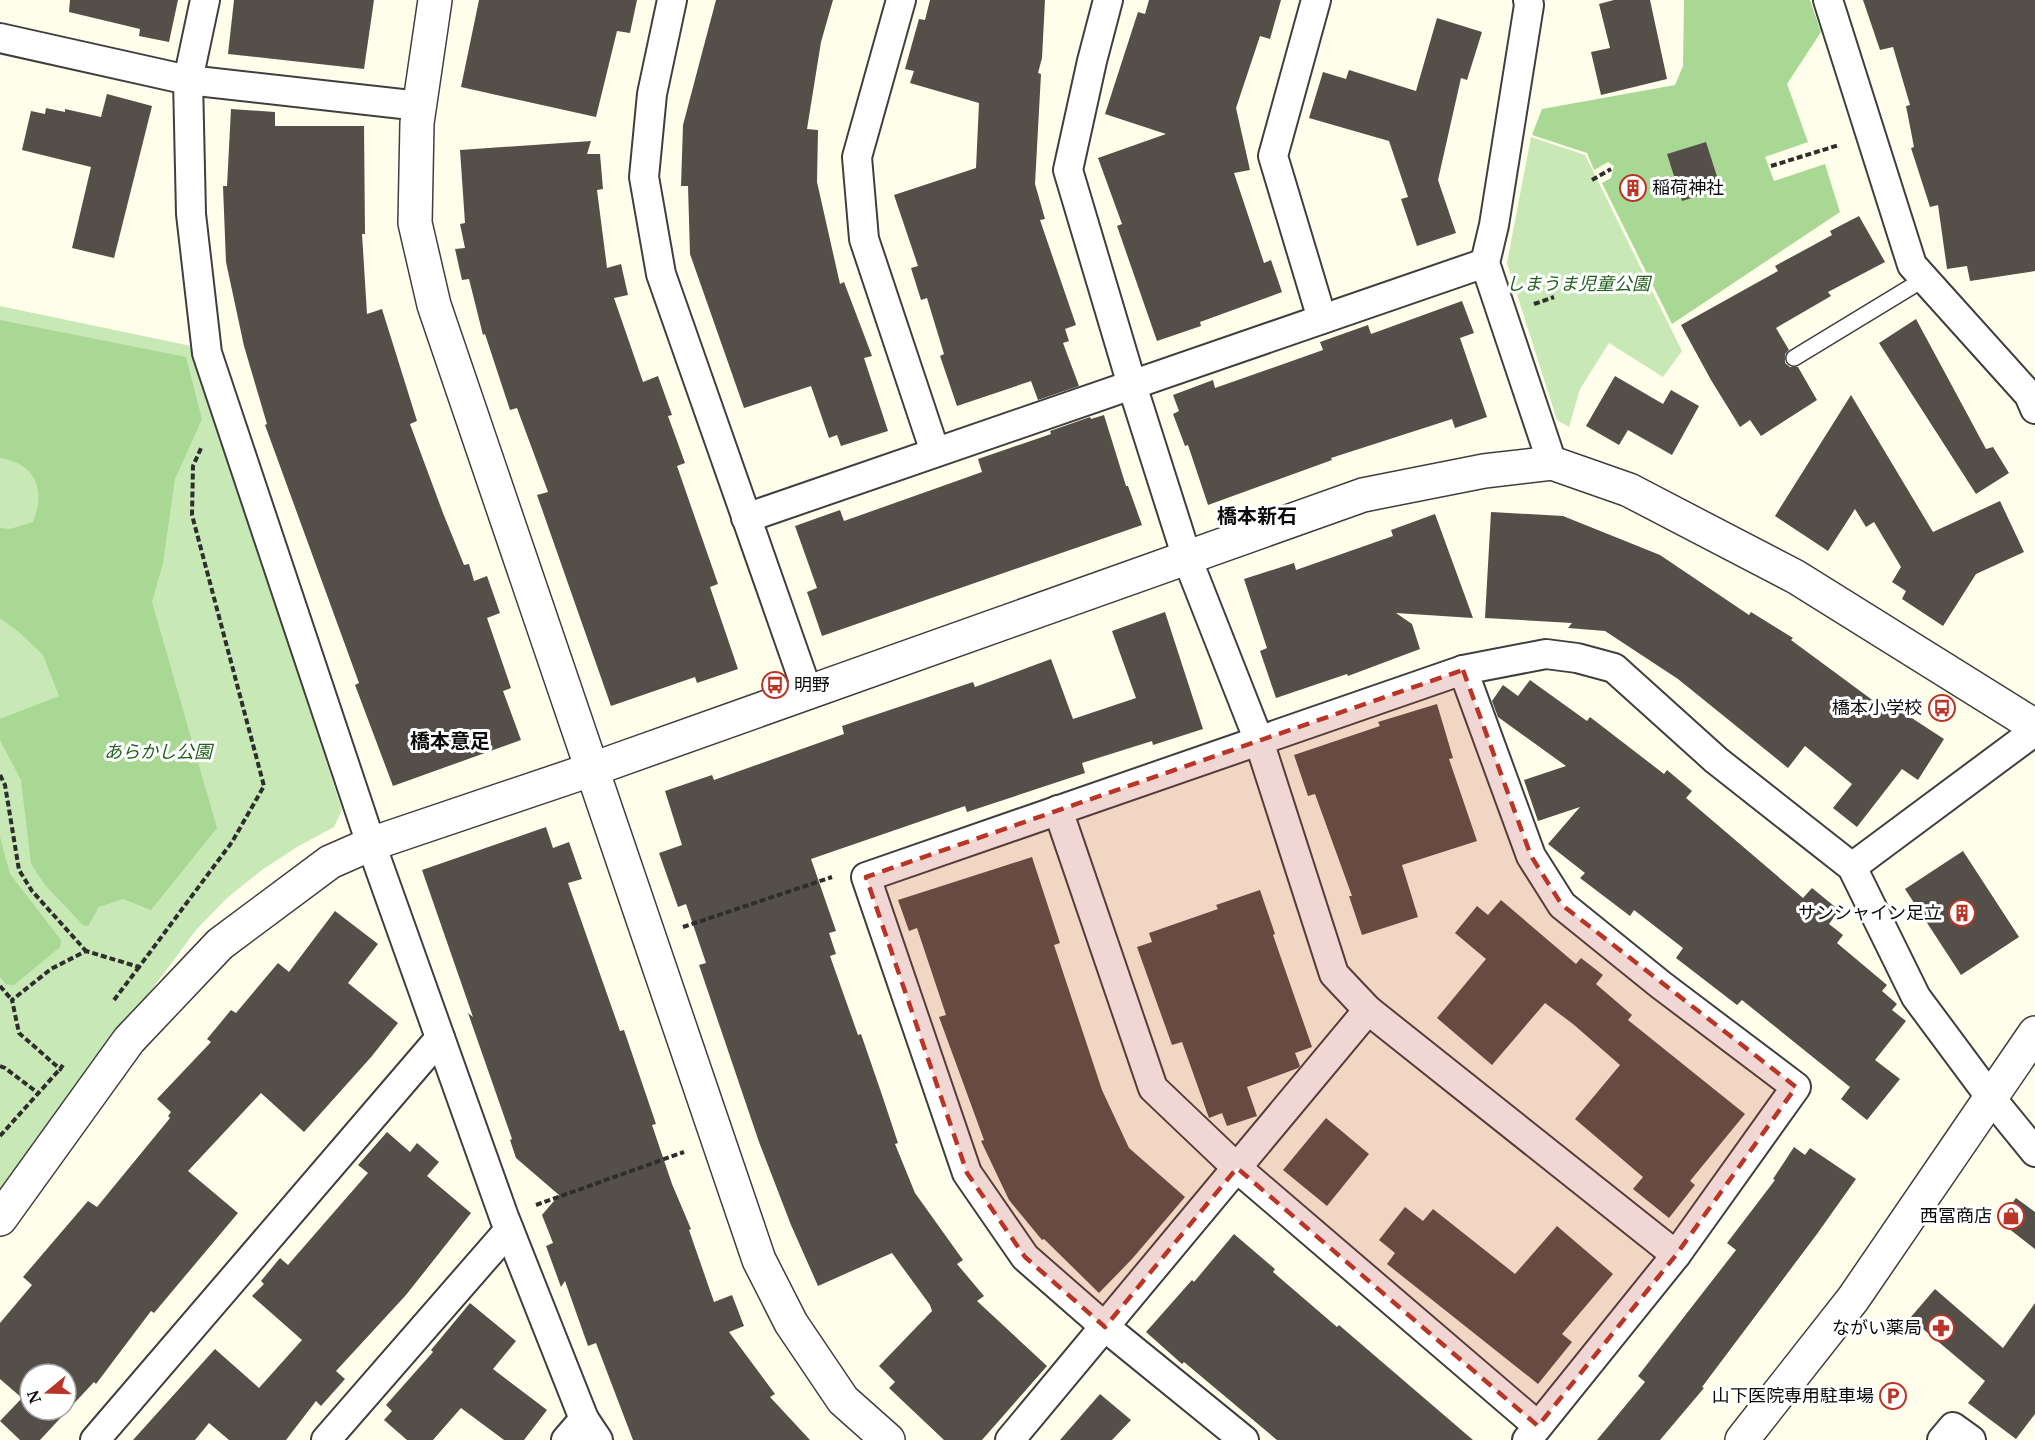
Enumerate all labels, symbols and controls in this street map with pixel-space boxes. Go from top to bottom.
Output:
building icon: 稲荷神社 [1618,173,1648,203]
place label: 稲荷神社 [1652,175,1724,199]
park label: しまうま児童公園 [1506,271,1653,295]
district label: 橋本新石 [1217,502,1297,529]
bus stop icon: 明野 [760,670,790,700]
place label: 明野 [794,672,830,696]
bus stop icon: 橋本小学校 [1927,693,1957,723]
place label: 橋本小学校 [1832,695,1922,719]
district label: 橋本意足 [410,727,490,754]
park label: あらかし公園 [104,739,215,763]
building icon: サンシャイン足立 [1947,898,1977,928]
place label: サンシャイン足立 [1798,900,1942,924]
shop icon: 西冨商店 [1996,1201,2026,1231]
place label: 西冨商店 [1920,1203,1992,1227]
pharmacy icon: ながい薬局 [1926,1313,1956,1343]
place label: ながい薬局 [1832,1315,1922,1339]
north arrow [18,1362,78,1422]
parking icon: 山下医院専用駐車場 [1878,1381,1908,1411]
place label: 山下医院専用駐車場 [1712,1383,1874,1407]
text: N [21,1387,46,1406]

